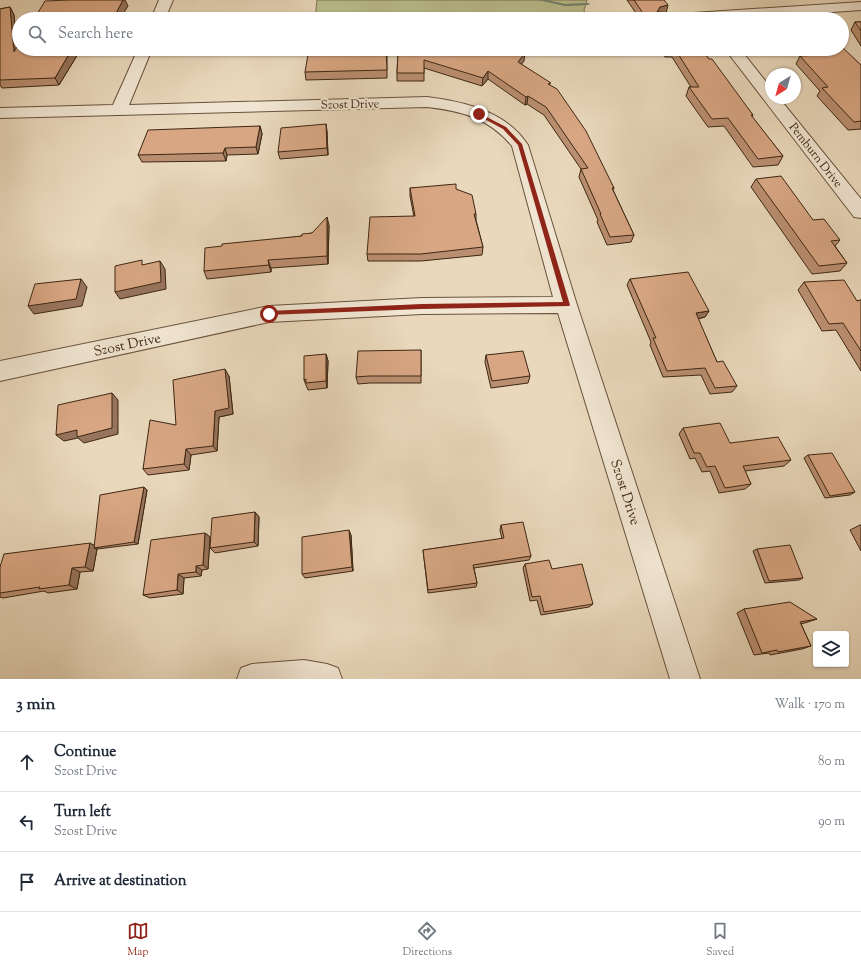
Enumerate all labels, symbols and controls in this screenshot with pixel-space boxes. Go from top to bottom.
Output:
search box [12,12,849,56]
icon: search [26,23,48,45]
text: Search here [58,24,133,45]
north arrow [765,68,801,104]
street label: Szost Drive [321,95,380,115]
route end [470,105,488,123]
street label: Pemburn Drive [784,119,847,192]
route start [260,305,278,323]
street label: Szost Drive [92,329,163,363]
street label: Szost Drive [604,457,644,528]
map controls [813,631,849,667]
button: layers [813,631,849,667]
text: 3 min [16,693,55,717]
text: Walk · 170 m [775,696,845,714]
text: Continue [54,742,116,763]
icon: ahead [16,751,38,773]
text: 80 m [818,753,845,771]
text: Szost Drive [54,763,117,781]
text: Turn left [54,802,111,823]
icon: left [16,811,38,833]
text: 90 m [818,813,845,831]
text: Szost Drive [54,823,117,841]
icon: arrive [16,871,38,893]
text: Arrive at destination [54,871,187,892]
tab: Map [127,920,149,960]
tab: Directions [403,920,452,960]
tab: Saved [706,920,734,960]

